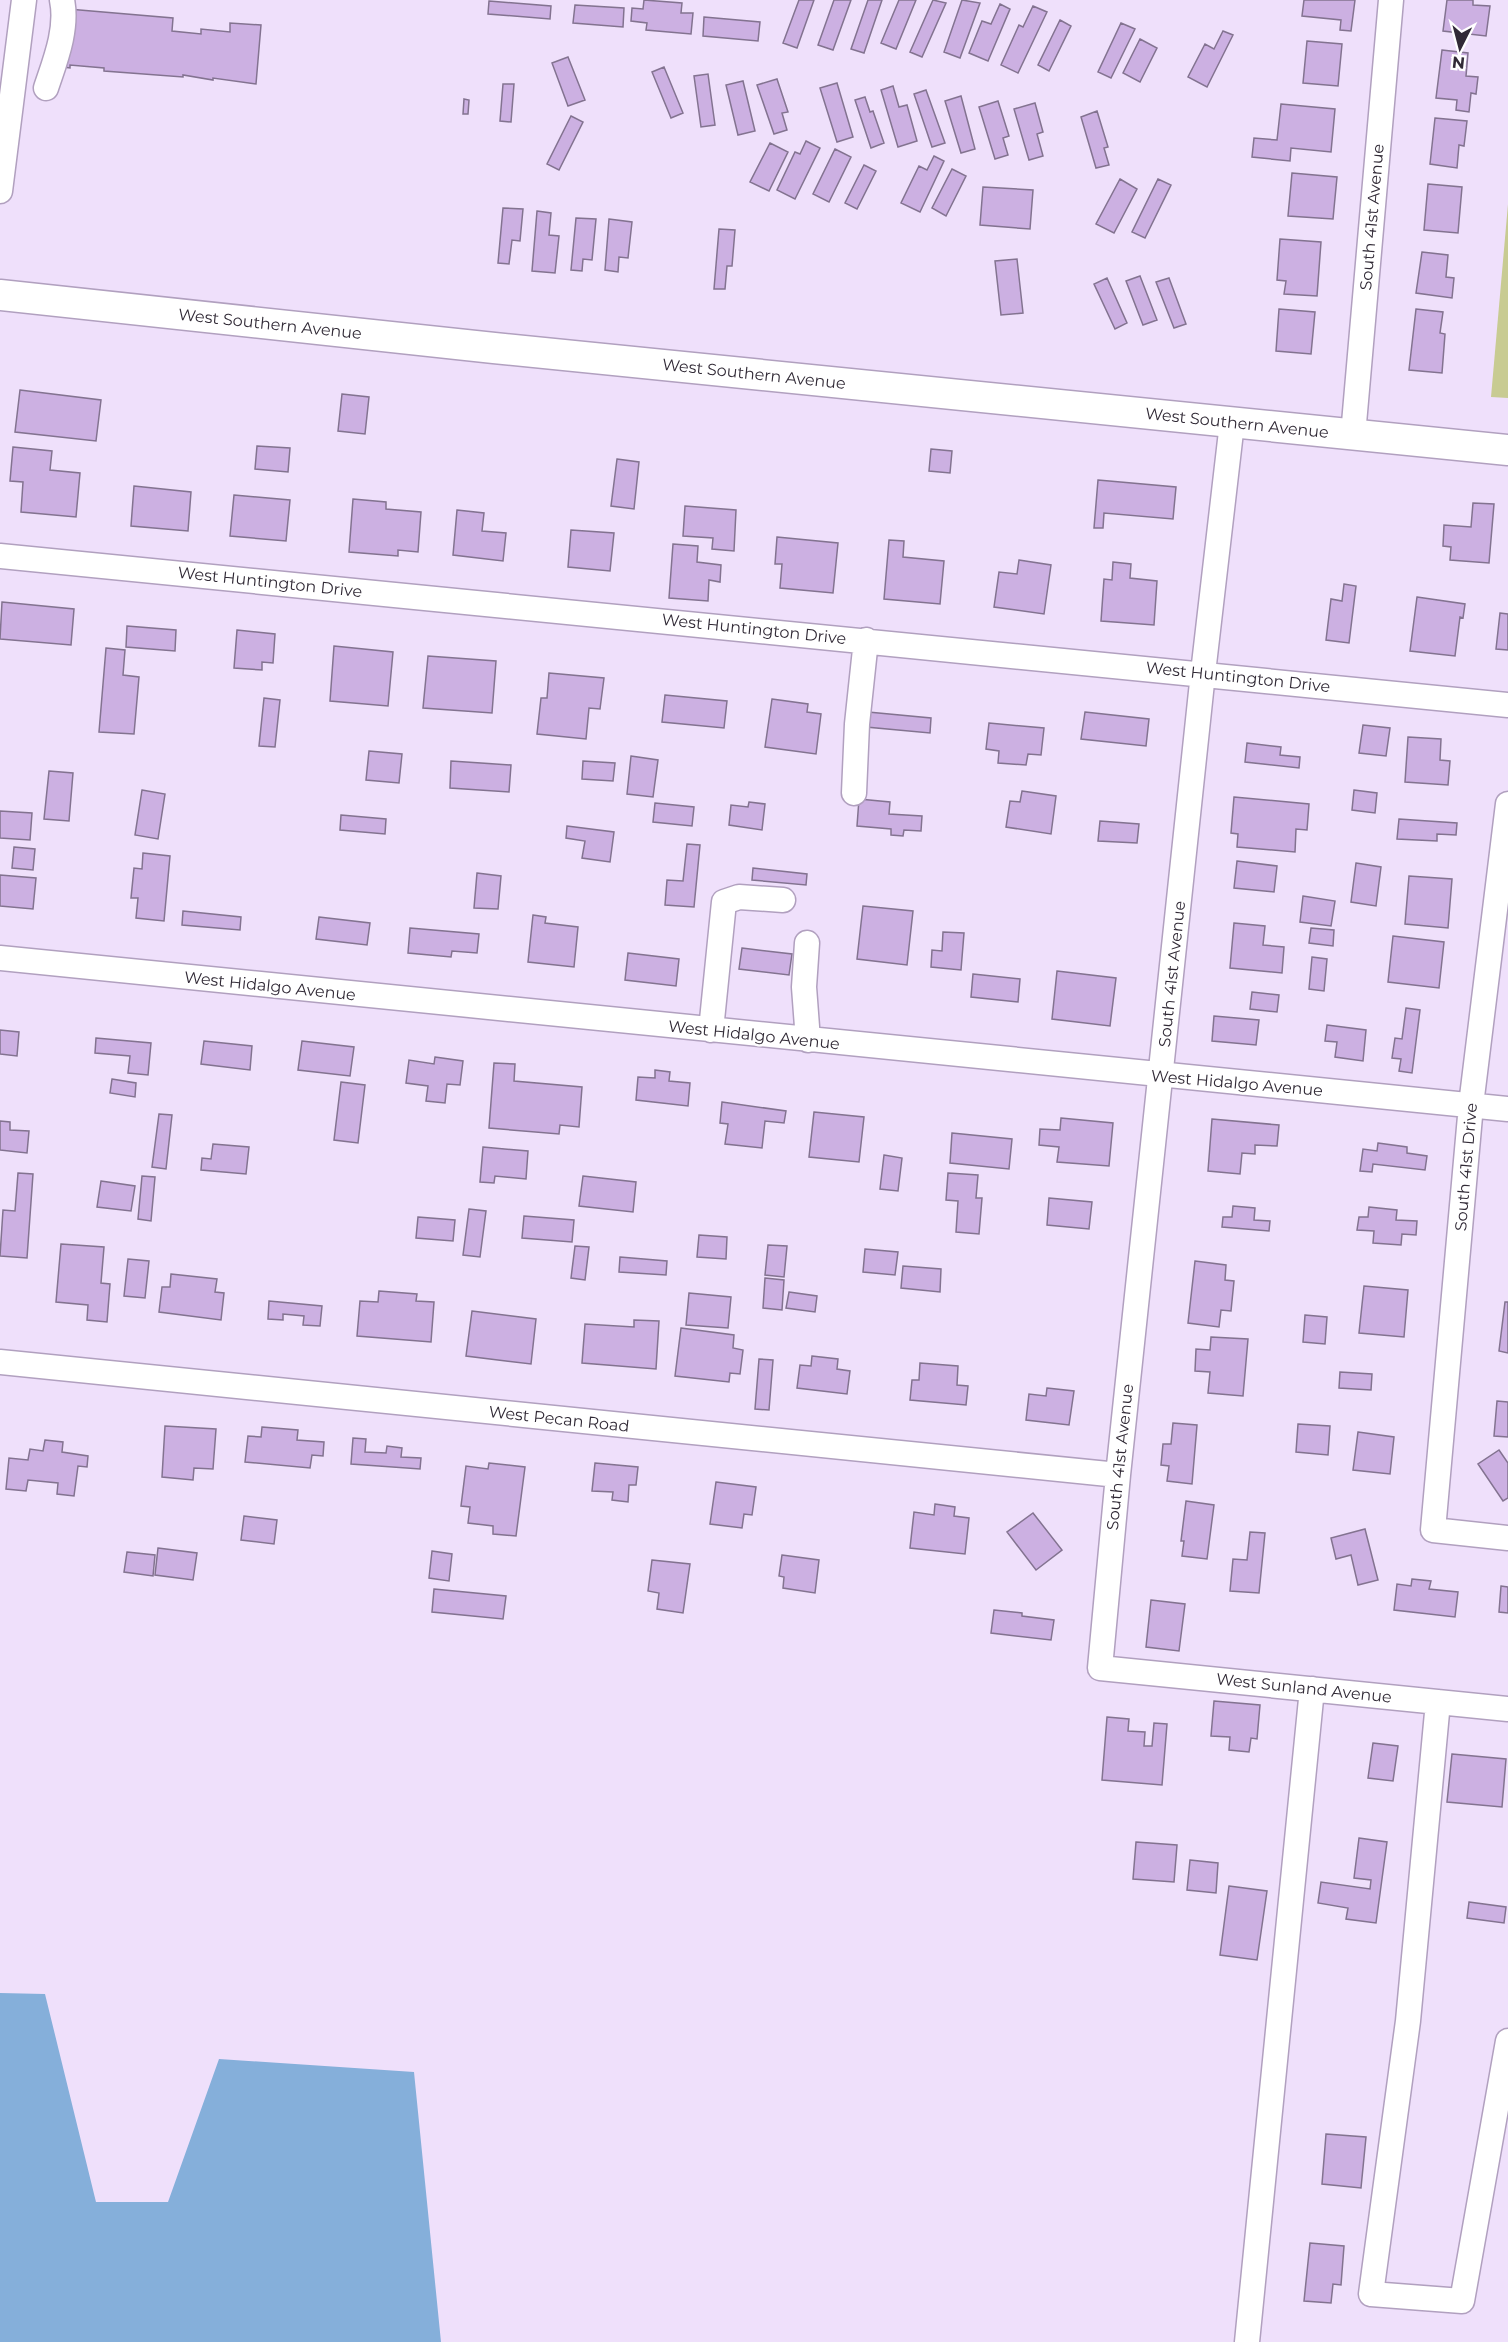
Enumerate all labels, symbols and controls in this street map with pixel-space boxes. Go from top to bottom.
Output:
north arrow [1430,18,1490,78]
text: N [1451,52,1466,73]
street label: South 41st Avenue [1356,143,1388,291]
street label: West Southern Avenue [177,305,363,343]
street label: West Southern Avenue [661,355,847,393]
street label: West Southern Avenue [1144,404,1330,442]
street label: West Huntington Drive [177,563,363,601]
street label: West Huntington Drive [661,610,847,648]
street label: West Huntington Drive [1145,658,1331,696]
street label: South 41st Avenue [1155,900,1189,1048]
street label: West Hidalgo Avenue [183,968,357,1004]
street label: West Hidalgo Avenue [667,1017,841,1053]
street label: West Hidalgo Avenue [1150,1066,1324,1100]
street label: South 41st Drive [1451,1102,1481,1232]
street label: South 41st Avenue [1103,1383,1137,1531]
street label: West Pecan Road [488,1402,630,1436]
street label: West Sunland Avenue [1215,1669,1393,1707]

